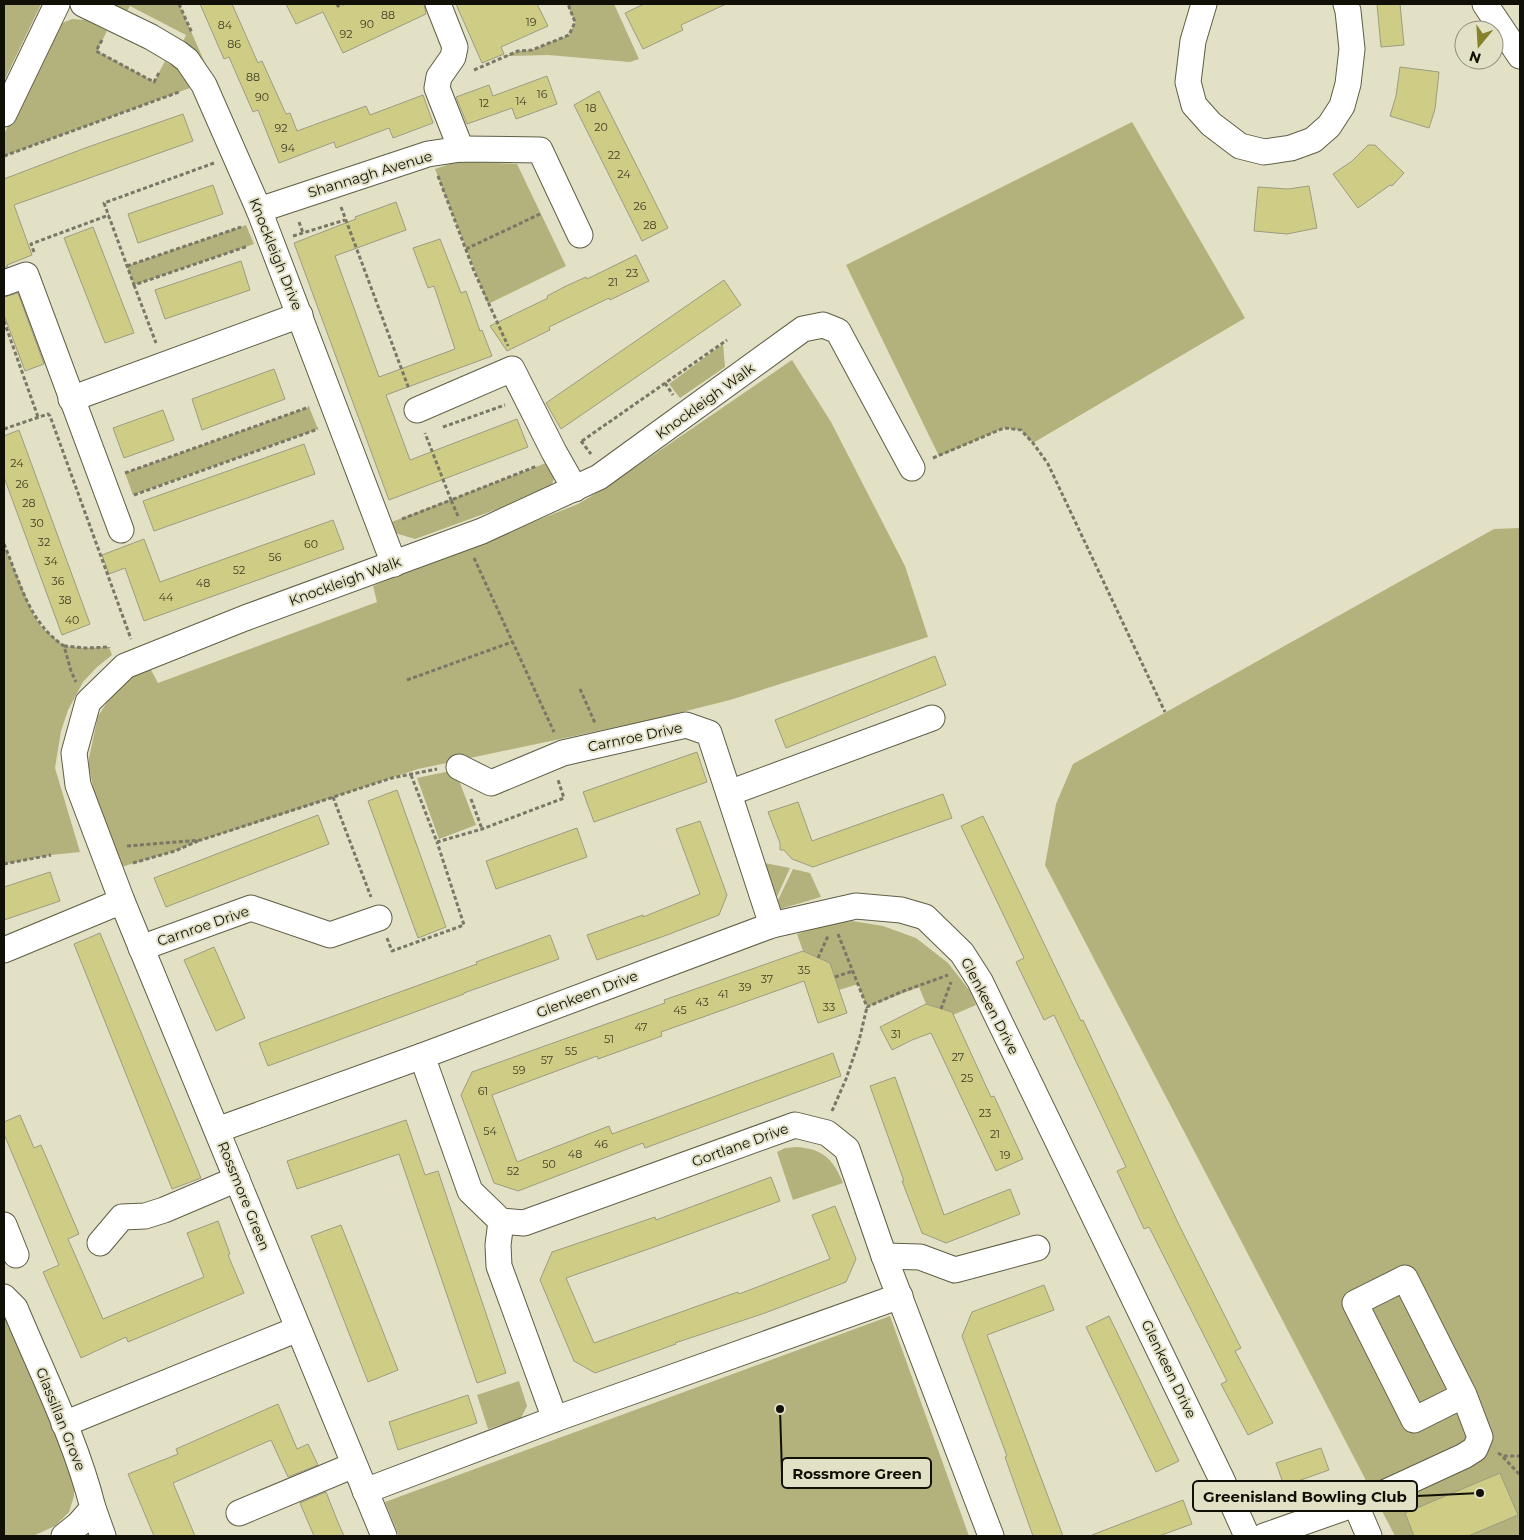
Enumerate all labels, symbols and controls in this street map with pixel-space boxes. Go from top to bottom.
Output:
house number: 88 [381,8,395,22]
house number: 19 [526,15,537,29]
house number: 90 [360,17,374,31]
house number: 84 [218,18,233,32]
north arrow [1454,20,1504,70]
house number: 92 [340,27,352,41]
house number: 86 [227,37,241,51]
text: N [1467,47,1483,68]
house number: 88 [246,70,260,84]
house number: 16 [537,87,548,101]
house number: 90 [255,90,269,104]
house number: 14 [515,94,527,108]
house number: 12 [479,96,489,110]
house number: 18 [586,101,597,115]
house number: 20 [594,120,608,134]
house number: 92 [275,121,287,135]
house number: 94 [281,141,296,155]
street label: Shannagh Avenue [306,147,434,201]
house number: 22 [608,148,620,162]
house number: 24 [617,167,631,181]
street label: Knockleigh Drive [245,195,307,313]
house number: 26 [634,199,647,213]
house number: 28 [643,218,657,232]
house number: 23 [626,266,638,280]
house number: 21 [608,275,618,289]
street label: Knockleigh Walk [652,359,759,443]
house number: 24 [10,456,24,470]
house number: 26 [16,477,29,491]
house number: 28 [22,496,36,510]
house number: 30 [30,516,44,530]
house number: 32 [38,535,50,549]
house number: 60 [304,537,318,551]
house number: 56 [269,550,282,564]
street label: Knockleigh Walk [286,552,404,610]
house number: 34 [44,554,58,568]
house number: 52 [233,563,245,577]
house number: 36 [52,574,65,588]
house number: 48 [196,576,210,590]
house number: 44 [159,590,174,604]
house number: 38 [58,593,72,607]
house number: 40 [65,613,79,627]
street label: Carnroe Drive [586,718,684,756]
street label: Carnroe Drive [155,902,251,950]
street label: Glenkeen Drive [957,954,1023,1058]
house number: 35 [798,963,810,977]
street label: Glenkeen Drive [534,966,640,1022]
house number: 37 [761,972,773,986]
house number: 39 [739,980,752,994]
house number: 41 [718,987,728,1001]
house number: 43 [695,995,709,1009]
house number: 33 [823,1000,835,1014]
house number: 45 [673,1003,687,1017]
house number: 47 [634,1020,648,1034]
house number: 31 [891,1027,901,1041]
house number: 51 [604,1032,614,1046]
house number: 55 [565,1044,577,1058]
house number: 27 [952,1050,964,1064]
house number: 57 [541,1053,553,1067]
house number: 59 [513,1063,526,1077]
house number: 25 [961,1071,973,1085]
house number: 61 [478,1084,488,1098]
house number: 23 [979,1106,991,1120]
street label: Gortlane Drive [689,1119,791,1171]
house number: 54 [483,1124,497,1138]
house number: 21 [990,1127,1000,1141]
house number: 46 [594,1137,608,1151]
street label: Rossmore Green [214,1139,274,1253]
house number: 48 [568,1147,582,1161]
house number: 19 [1000,1148,1011,1162]
house number: 50 [542,1157,556,1171]
house number: 52 [507,1164,519,1178]
street label: Glenkeen Drive [1137,1317,1201,1421]
street label: Glassillan Grove [32,1365,90,1473]
callout: Rossmore Green [782,1458,931,1488]
text: Rossmore Green [792,1464,922,1483]
callout: Greenisland Bowling Club [1193,1481,1417,1511]
text: Greenisland Bowling Club [1203,1487,1407,1506]

